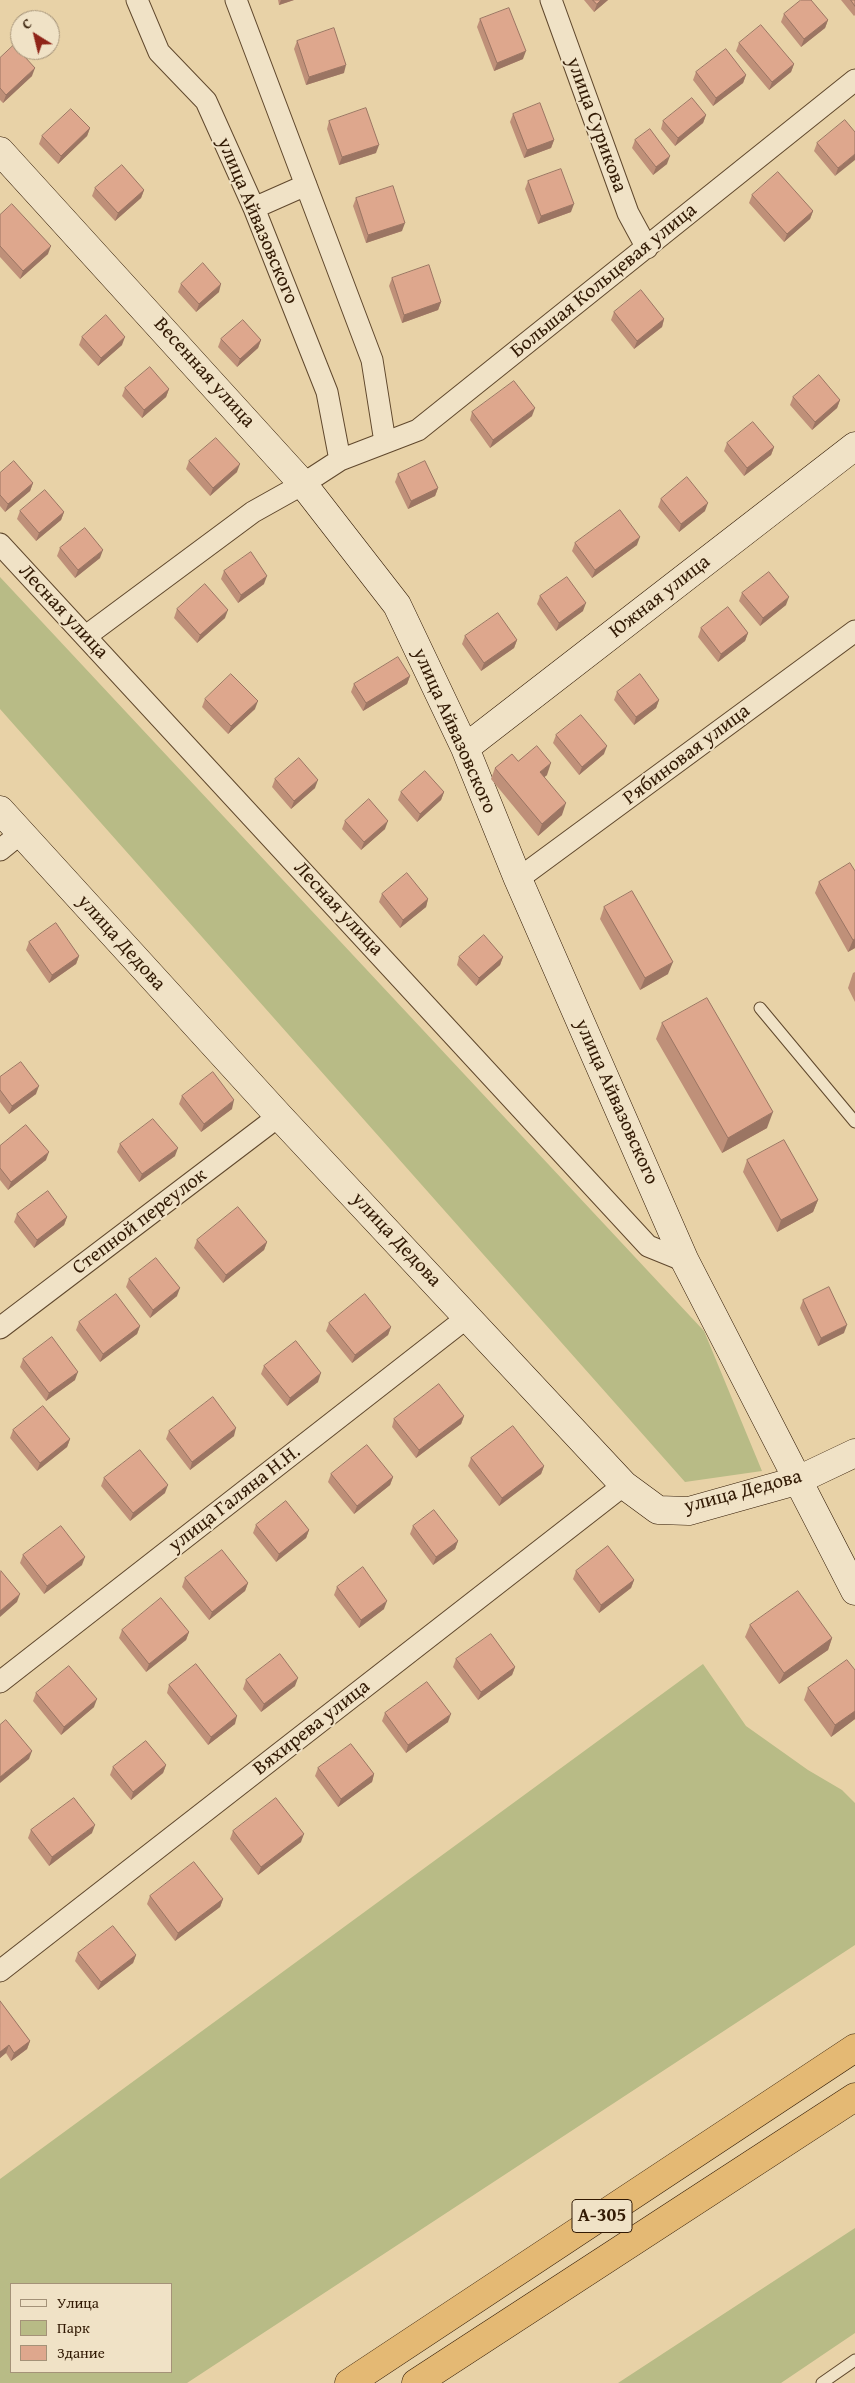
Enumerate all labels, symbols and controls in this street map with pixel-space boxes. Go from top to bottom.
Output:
north arrow [10,10,60,60]
text: С [18,13,36,34]
street label: улица Сурикова [560,54,632,196]
street label: улица Айвазовского [211,134,303,308]
street label: Большая Кольцевая улица [506,198,702,364]
street label: Весенная улица [148,313,260,433]
street label: Южная улица [605,550,715,644]
street label: Лесная улица [13,560,113,664]
street label: улица Айвазовского [407,645,501,817]
street label: Рябиновая улица [619,699,755,811]
street label: Лесная улица [288,857,388,961]
street label: улица Дедова [72,890,170,996]
street label: улица Айвазовского [569,1016,663,1188]
street label: Степной переулок [68,1164,212,1280]
street label: улица Дедова [346,1188,446,1292]
street label: улица Галяна Н.Н. [164,1440,306,1558]
street label: улица Дедова [681,1465,805,1519]
street label: Вяхирева улица [249,1675,375,1781]
road number: А-305 [572,2200,632,2232]
legend [10,2283,172,2373]
text: Улица [57,2292,99,2313]
text: Парк [57,2317,90,2338]
text: Здание [57,2342,105,2363]

